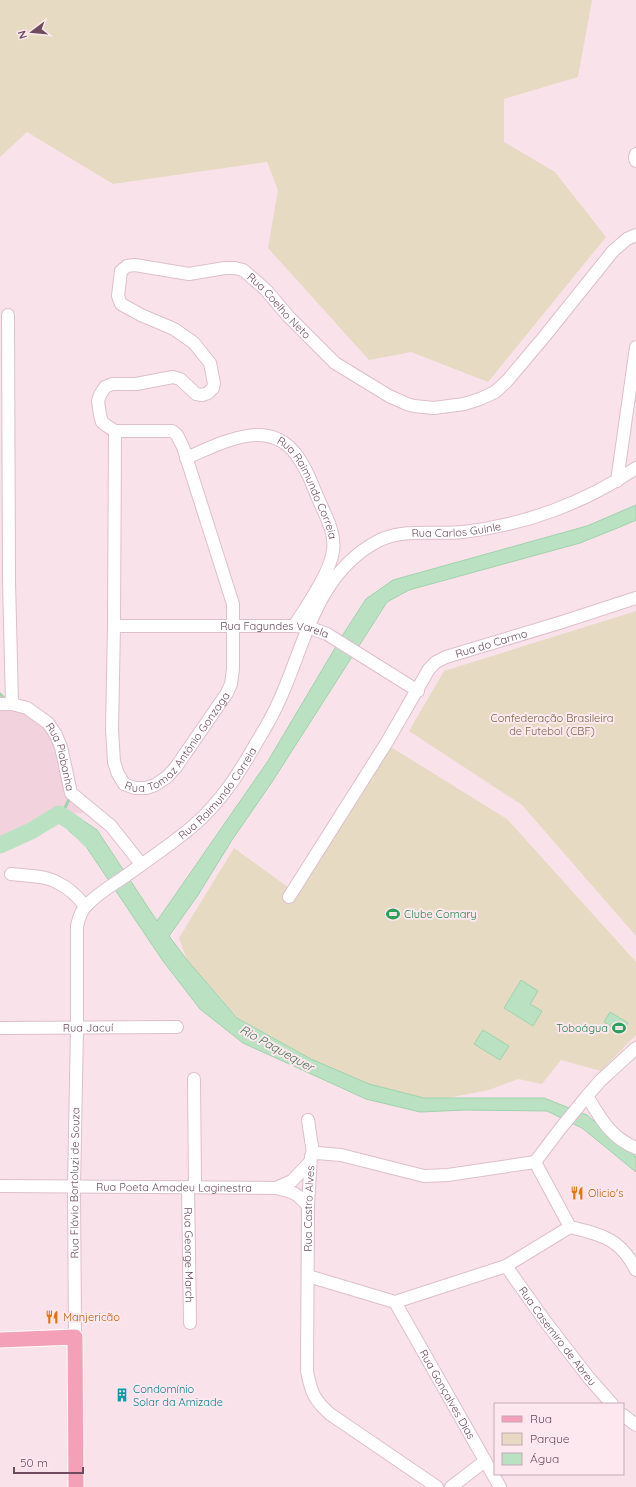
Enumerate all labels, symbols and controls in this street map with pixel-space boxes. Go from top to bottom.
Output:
north arrow [12,12,52,52]
text: N [15,29,30,41]
street label: Rua Coelho Neto [244,270,314,342]
street label: Rua Raimundo Correia [275,433,340,540]
street label: Rua Carlos Guinle [411,519,502,540]
street label: Rua Fagundes Varela [220,619,331,641]
street label: Rua do Carmo [454,626,529,661]
street label: Rua Tomaz Antônio Gonzaga [123,689,233,795]
park label: Confederação Brasileira de Futebol (CBF) [491,711,613,738]
street label: Rua Piabanha [43,720,77,792]
street label: Rua Raimundo Correia [175,745,259,842]
sports icon: Clube Comary [385,906,401,922]
place label: Clube Comary [404,907,477,921]
street label: Rua Jacuí [63,1020,114,1035]
sports icon: Toboágua [611,1020,627,1036]
place label: Toboágua [556,1021,608,1035]
water label: Rio Paquequer [238,1022,318,1075]
street label: Rua Flávio Bortoluzi de Souza [67,1107,82,1259]
street label: Rua Castro Alves [301,1165,317,1252]
street label: Rua Poeta Amadeu Laginestra [96,1180,252,1195]
restaurant icon: Olicio's [569,1185,585,1201]
place label: Olicio's [588,1186,623,1200]
street label: Rua George March [181,1207,197,1303]
street label: Rua Casemiro de Abreu [516,1284,600,1389]
restaurant icon: Manjericão [44,1309,60,1325]
place label: Manjericão [63,1310,120,1324]
street label: Rua Gonçalves Dias [416,1347,478,1441]
place label: Condomínio Solar da Amizade [133,1382,223,1409]
building icon: Condomínio Solar da Amizade [114,1387,130,1403]
legend [494,1403,624,1475]
text: Rua [530,1411,552,1426]
text: Parque [530,1431,570,1446]
scale bar [14,1449,83,1475]
text: Água [530,1451,559,1466]
text: 50 m [20,1455,48,1470]

